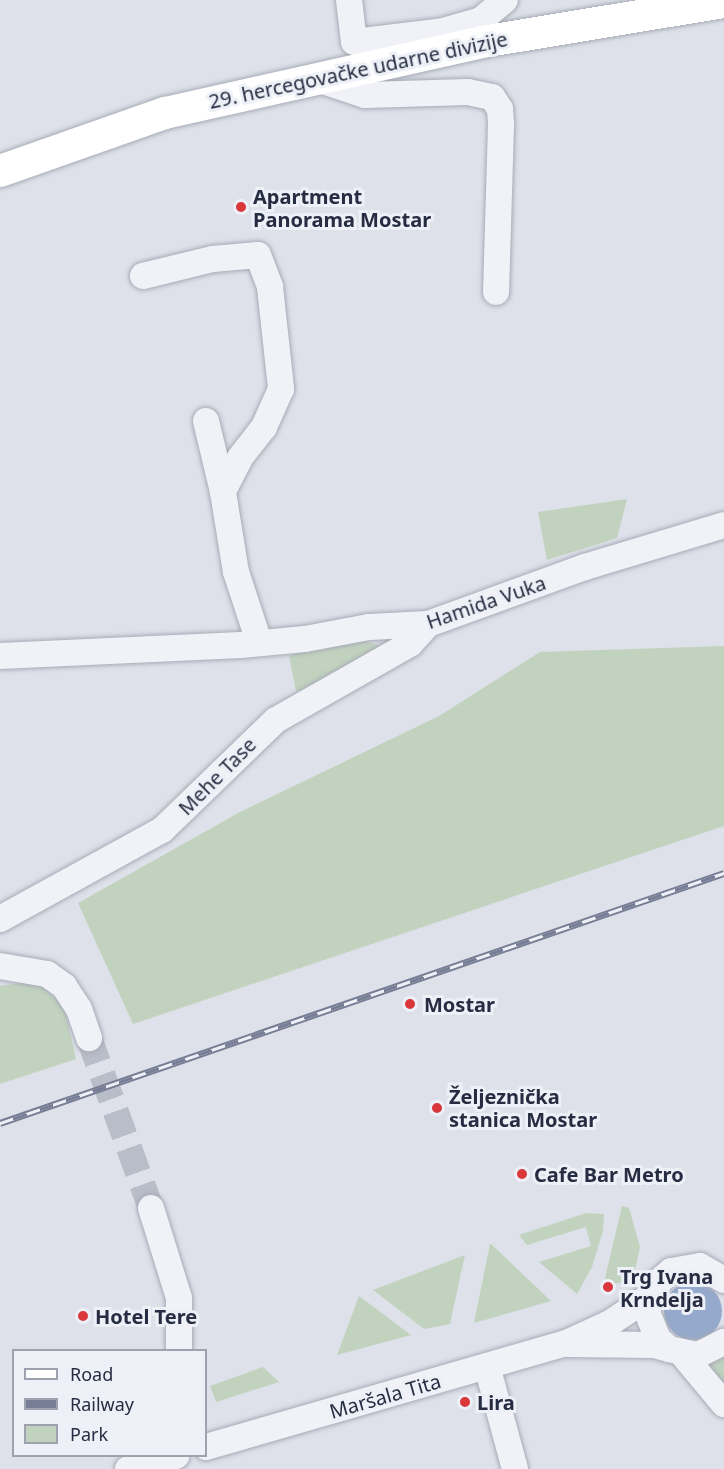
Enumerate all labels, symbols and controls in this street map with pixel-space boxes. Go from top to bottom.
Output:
street label: 29. hercegovačke udarne divizije [206,27,510,113]
place label: Apartment Panorama Mostar [253,184,431,231]
marker: Apartment Panorama Mostar [234,200,248,214]
street label: Hamida Vuka [423,570,549,634]
street label: Mehe Tase [173,732,261,820]
place label: Mostar [424,992,495,1016]
marker: Mostar [401,995,419,1013]
place label: Željeznička stanica Mostar [449,1084,597,1131]
marker: Željeznička stanica Mostar [430,1101,444,1115]
place label: Cafe Bar Metro [534,1162,684,1186]
marker: Cafe Bar Metro [515,1167,529,1181]
place label: Trg Ivana Krndelja [620,1264,713,1311]
marker: Trg Ivana Krndelja [601,1280,615,1294]
place label: Hotel Tere [95,1304,197,1328]
marker: Hotel Tere [76,1309,90,1323]
legend [12,1349,207,1457]
text: Road [70,1362,113,1386]
street label: Maršala Tita [327,1369,443,1423]
place label: Lira [477,1390,515,1414]
text: Railway [70,1392,134,1416]
marker: Lira [458,1395,472,1409]
text: Park [70,1422,108,1446]

